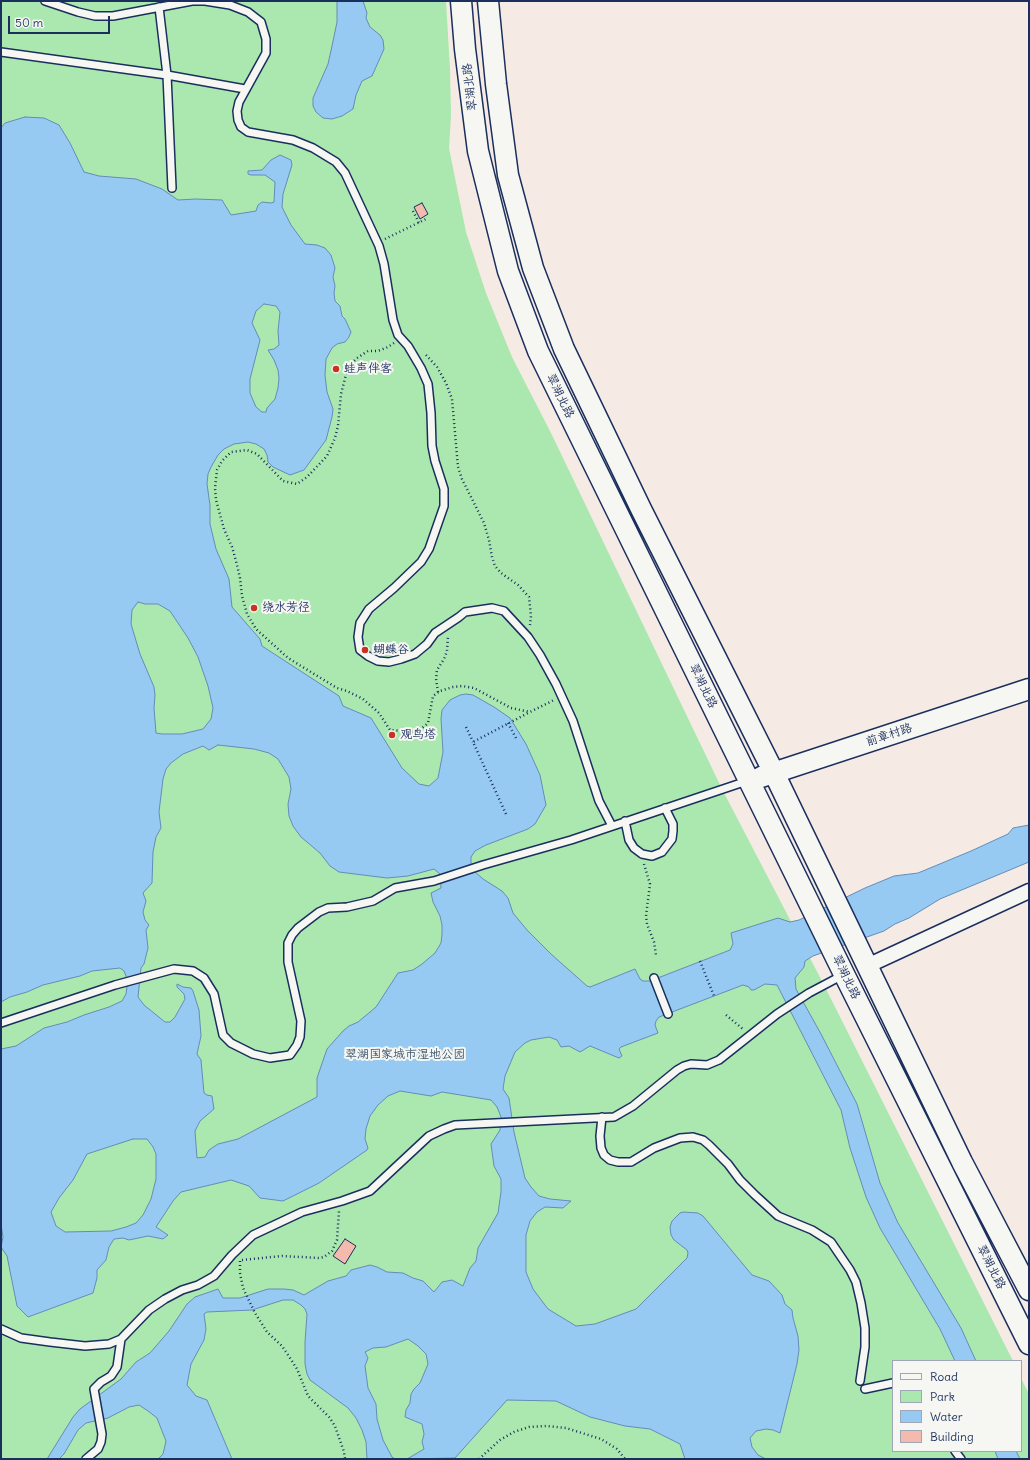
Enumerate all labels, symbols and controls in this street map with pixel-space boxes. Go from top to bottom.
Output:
scale bar [10,8,112,34]
text: 50 m [15,15,43,30]
street label: 翠湖北路 [460,62,480,112]
place label: 蛙声伴客 [344,362,392,376]
marker: 蛙声伴客 [331,364,341,374]
street label: 翠湖北路 [543,371,577,421]
place label: 绕水芳径 [262,601,310,615]
marker: 绕水芳径 [249,603,259,613]
place label: 蝴蝶谷 [373,643,409,657]
marker: 蝴蝶谷 [360,645,370,655]
street label: 翠湖北路 [686,661,720,711]
street label: 前章村路 [864,721,914,749]
place label: 观鸟塔 [400,728,436,742]
marker: 观鸟塔 [387,730,397,740]
street label: 翠湖北路 [829,952,863,1002]
park label: 翠湖国家城市湿地公园 [345,1048,465,1062]
street label: 翠湖北路 [974,1242,1008,1292]
legend [892,1360,1022,1452]
text: Road [930,1369,958,1384]
text: Park [930,1389,955,1404]
text: Water [930,1409,963,1424]
text: Building [930,1429,974,1444]

